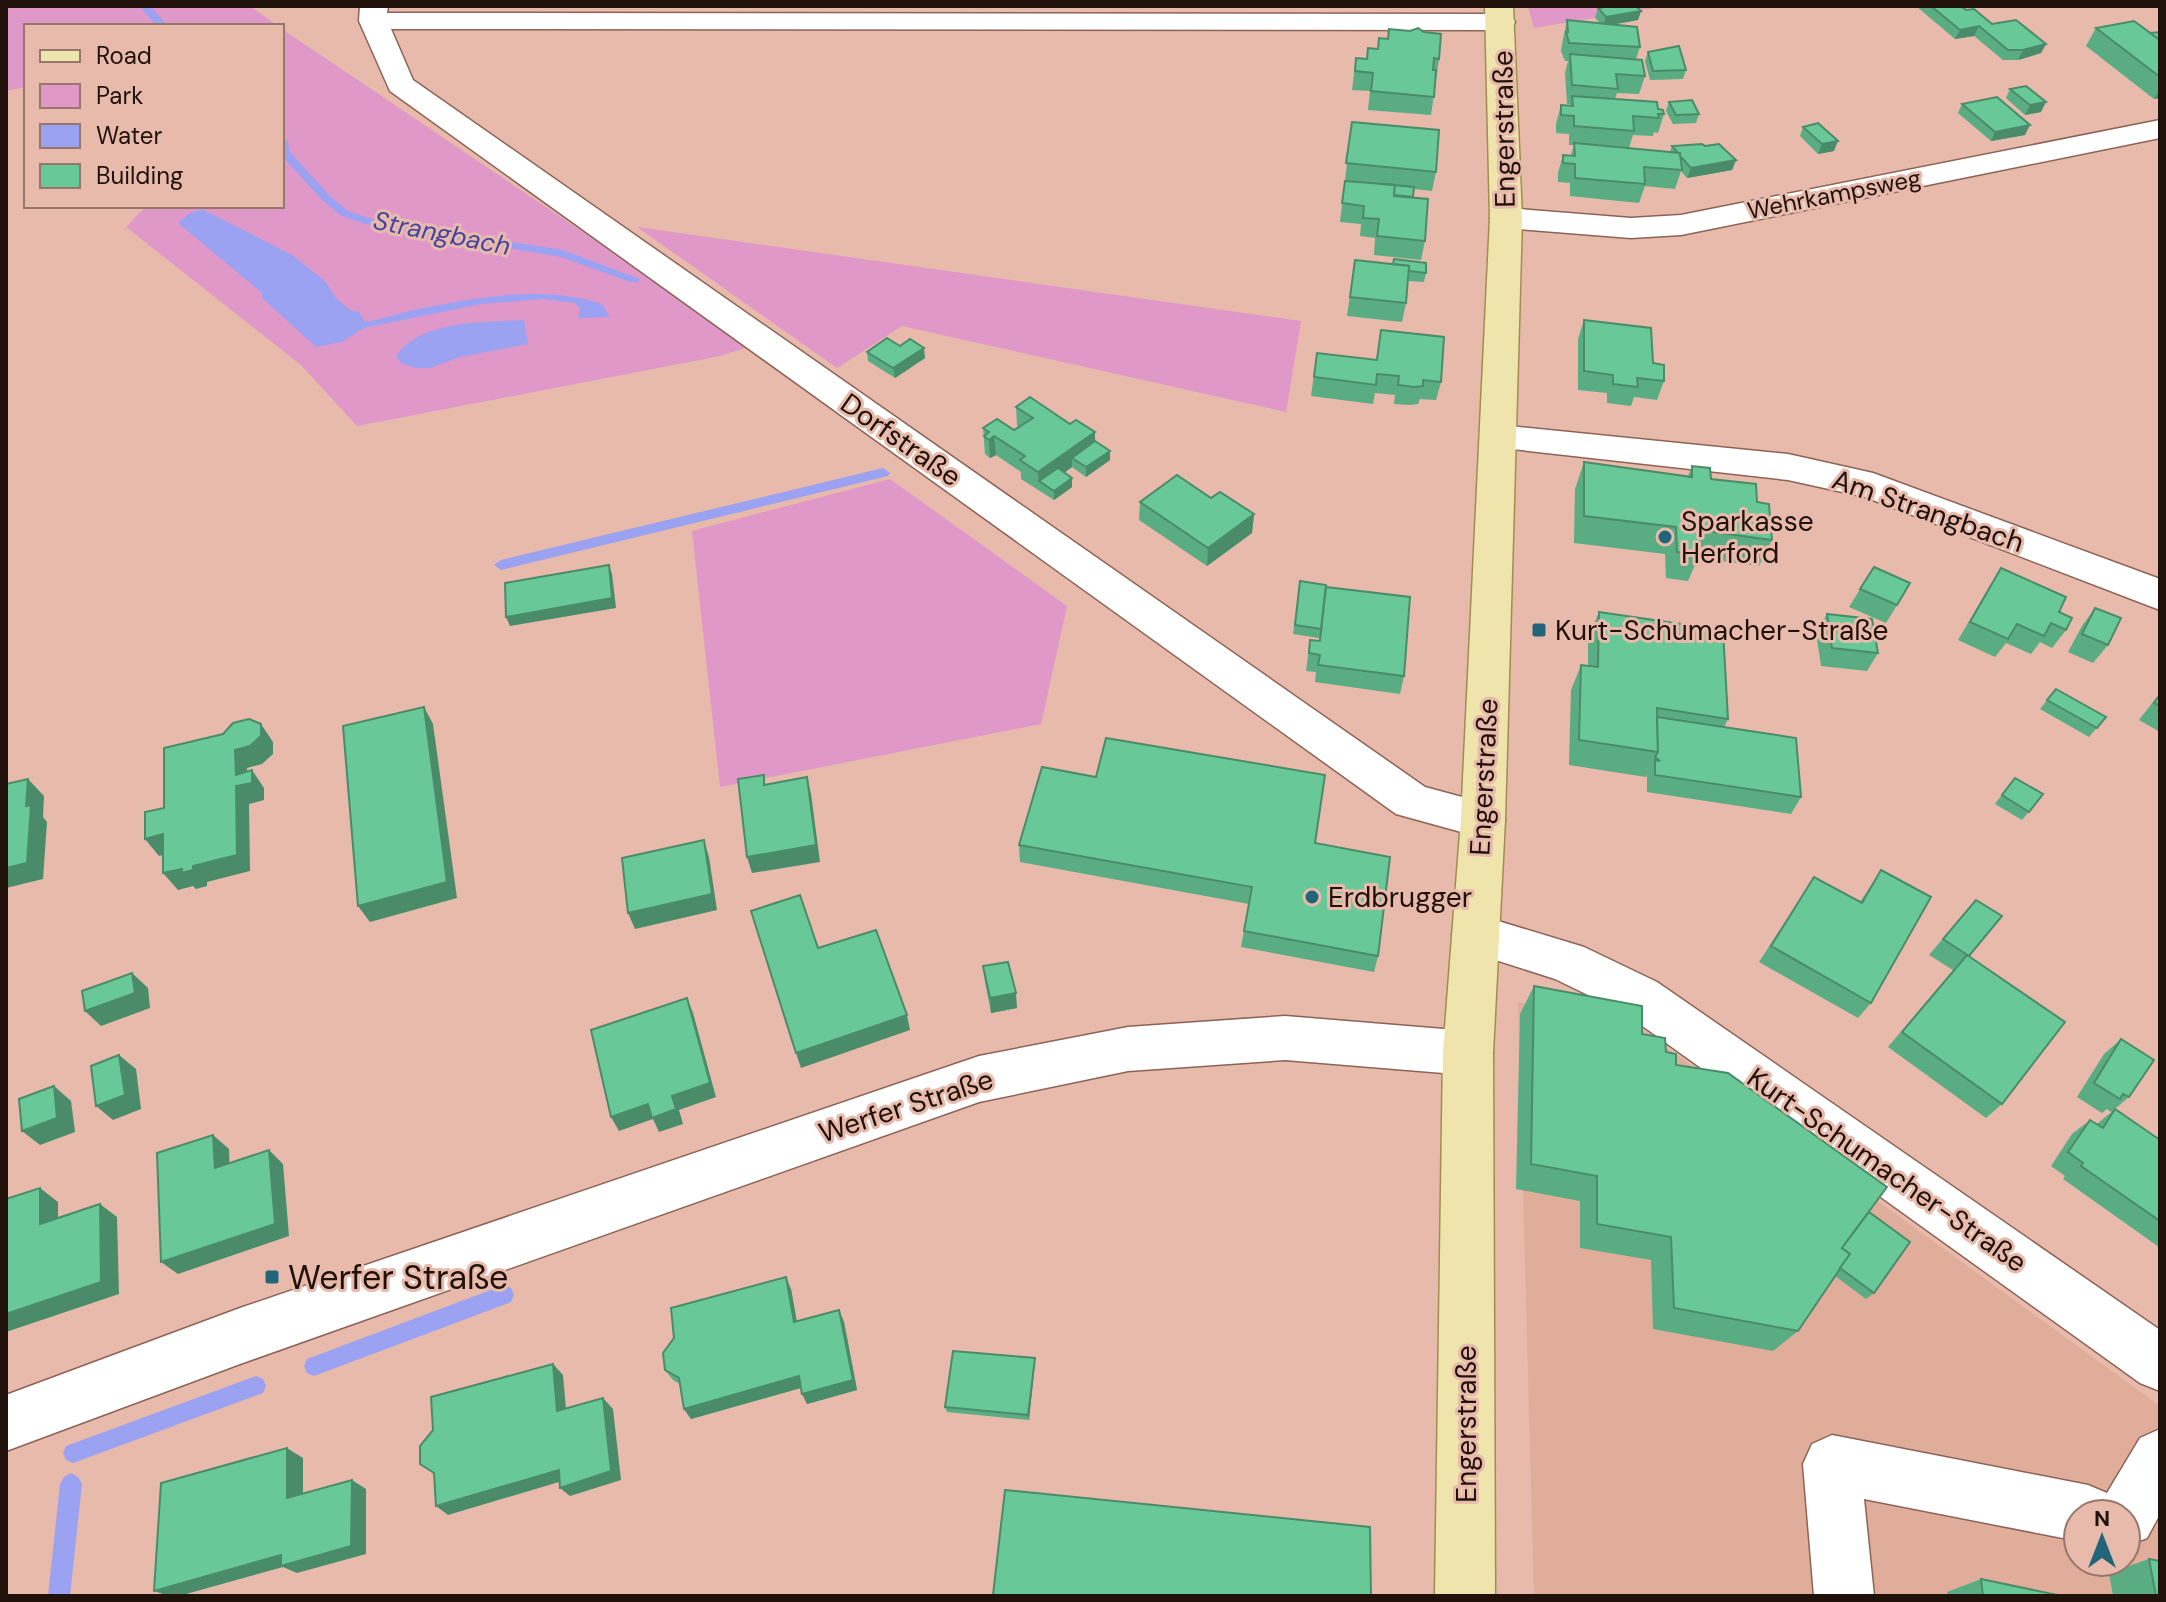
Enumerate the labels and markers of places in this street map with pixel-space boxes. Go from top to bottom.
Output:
place label: Sparkasse Herford [1681,503,1814,572]
marker: Sparkasse Herford [1656,528,1674,546]
place label: Kurt-Schumacher-Straße [1555,612,1888,649]
marker: Kurt-Schumacher-Straße [1530,621,1548,639]
place label: Erdbrugger [1328,879,1472,916]
marker: Erdbrugger [1303,888,1321,906]
place label: Werfer Straße [288,1255,508,1300]
marker: Werfer Straße [263,1268,281,1286]

